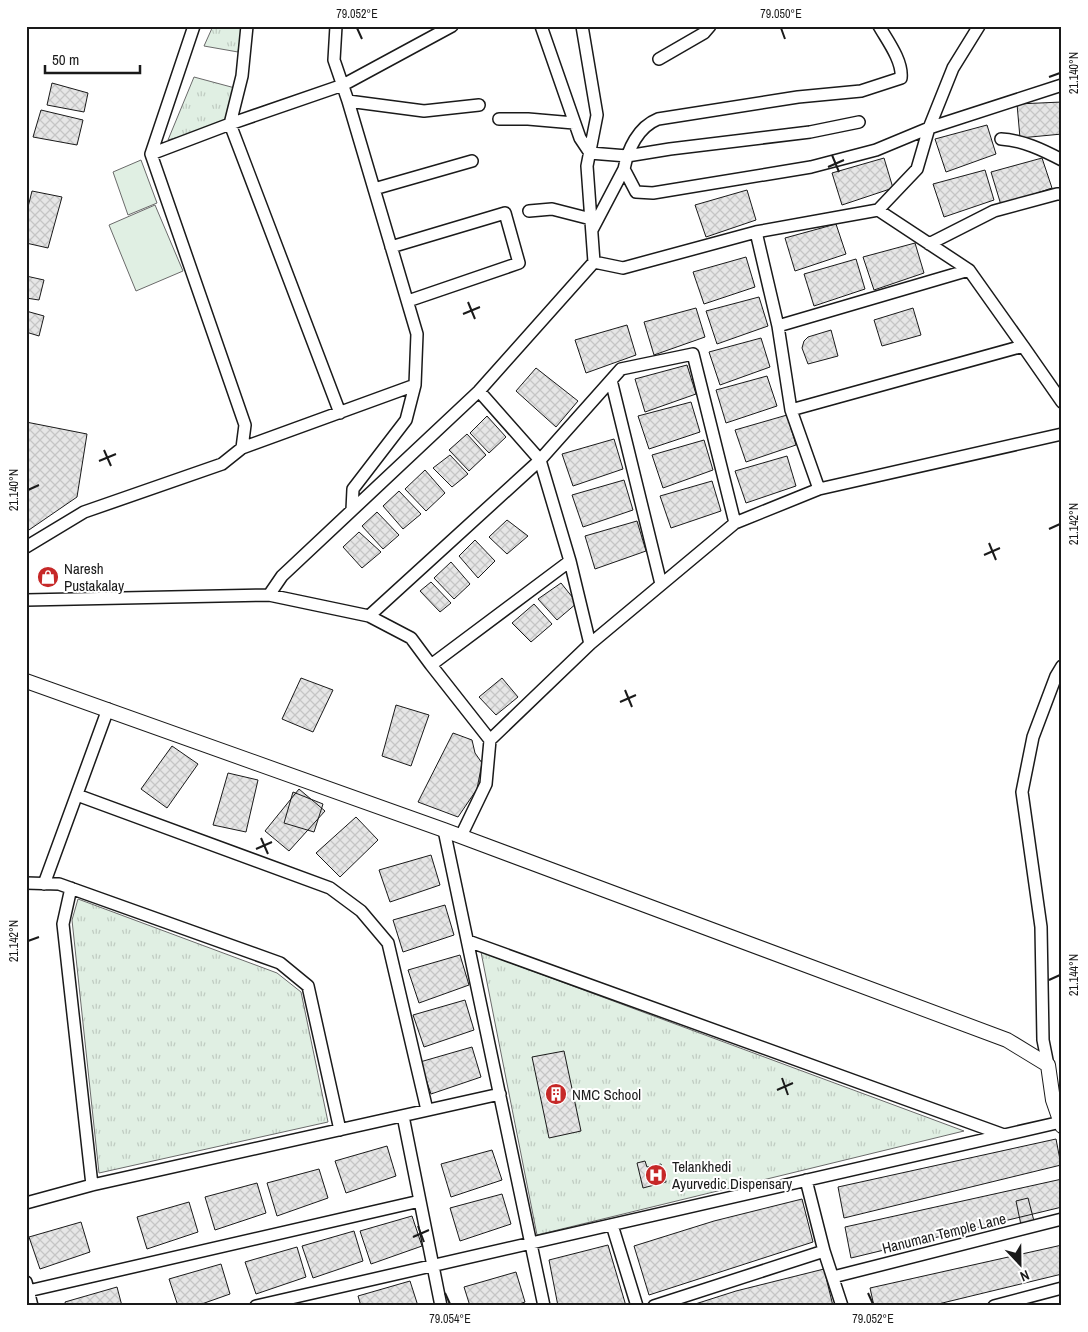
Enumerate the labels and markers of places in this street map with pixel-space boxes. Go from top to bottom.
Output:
place label: Naresh Pustakalay [64,558,125,596]
shop icon: Naresh Pustakalay [36,565,60,589]
building icon: NMC School [544,1082,568,1106]
place label: NMC School [572,1084,641,1105]
place label: Telankhedi Ayurvedic Dispensary [671,1156,793,1194]
hospital icon: Telankhedi Ayurvedic Dispensary [644,1163,668,1187]

